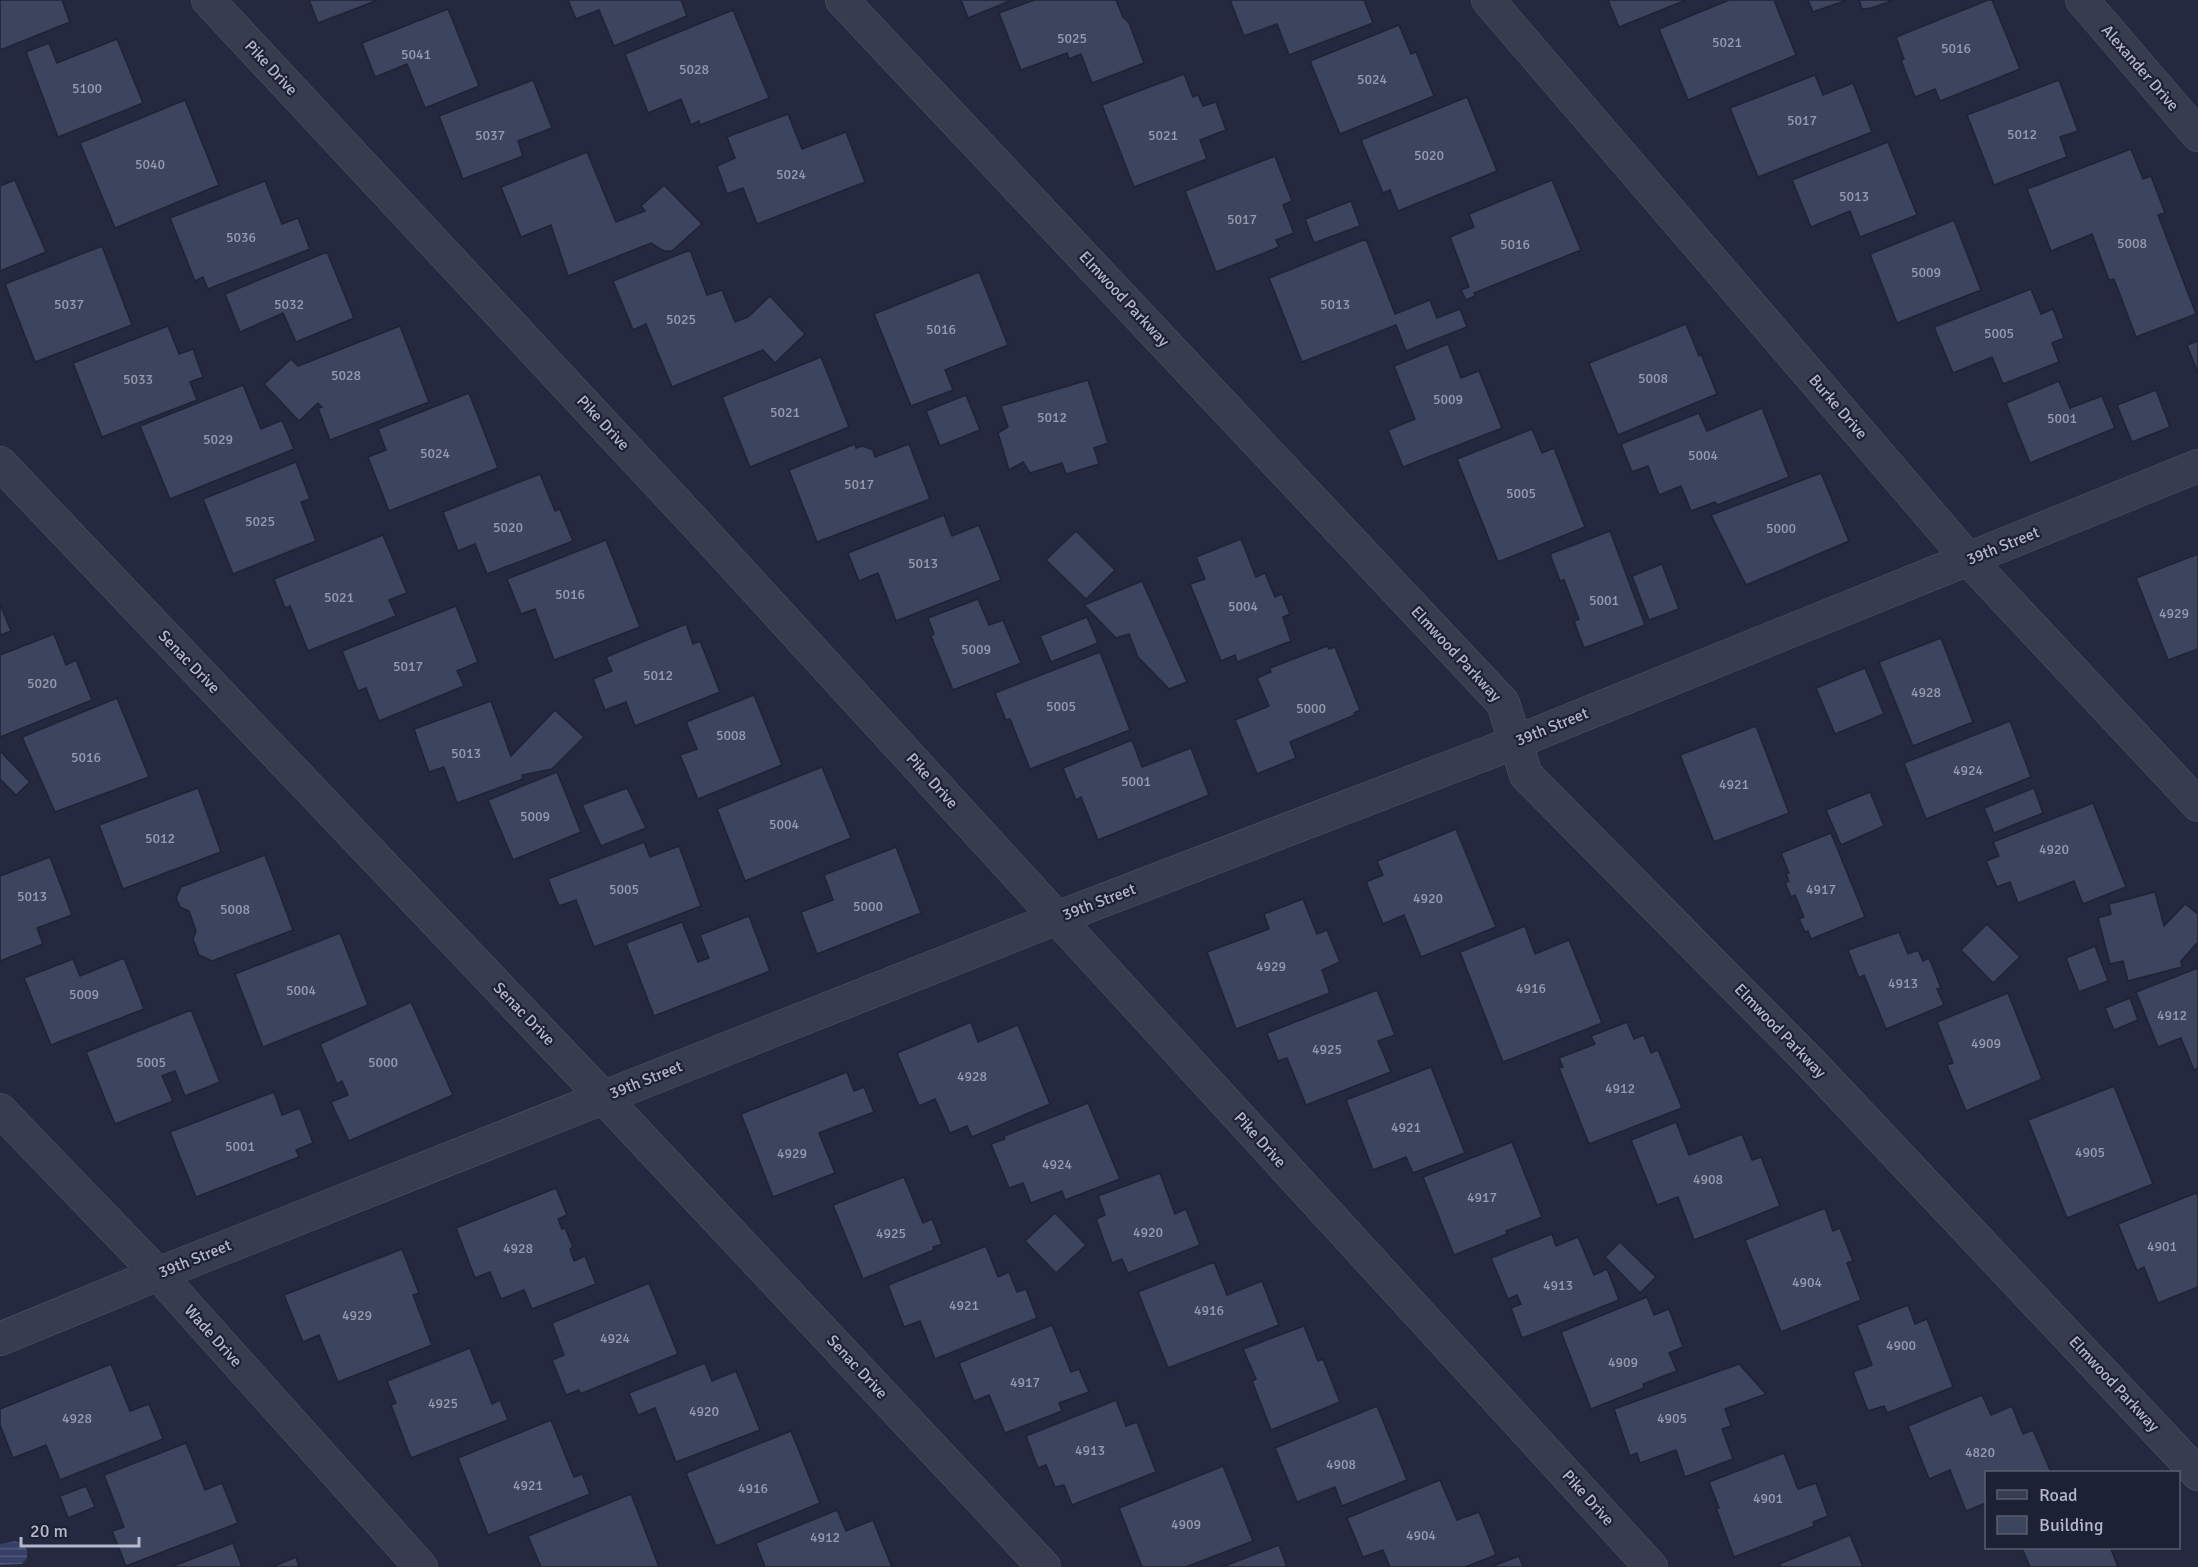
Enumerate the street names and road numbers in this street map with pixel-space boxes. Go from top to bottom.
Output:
street label: Alexander Drive [2097,21,2183,115]
street label: Pike Drive [240,36,302,100]
street label: Elmwood Parkway [1074,247,1174,351]
street label: Burke Drive [1804,370,1872,444]
street label: Pike Drive [572,391,634,455]
street label: 39th Street [1964,522,2043,570]
street label: Elmwood Parkway [1406,602,1506,706]
street label: Senac Drive [154,626,224,698]
street label: 39th Street [1513,703,1592,751]
street label: Pike Drive [902,749,962,813]
street label: 39th Street [1060,879,1139,925]
street label: Senac Drive [489,978,559,1050]
street label: Elmwood Parkway [1730,980,1831,1083]
street label: 39th Street [607,1056,686,1104]
street label: Pike Drive [1230,1108,1290,1172]
street label: 39th Street [156,1235,235,1283]
street label: Wade Drive [180,1301,246,1371]
street label: Senac Drive [822,1331,892,1403]
street label: Elmwood Parkway [2064,1332,2164,1436]
street label: Pike Drive [1558,1466,1618,1530]

